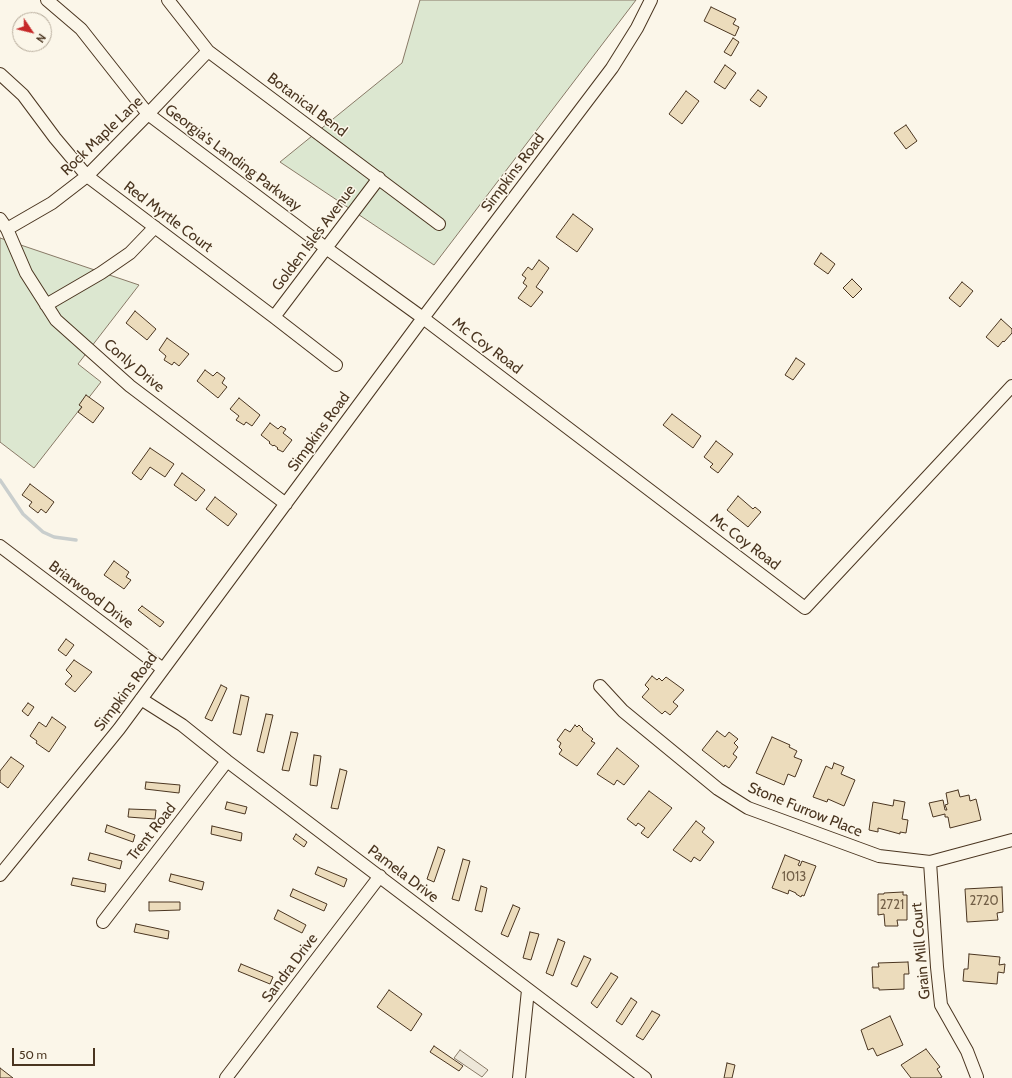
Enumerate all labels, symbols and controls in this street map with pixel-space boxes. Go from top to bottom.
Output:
north arrow [12,12,52,52]
text: N [33,31,49,46]
street label: Botanical Bend [264,69,350,141]
street label: Rock Maple Lane [57,92,147,180]
street label: Georgia's Landing Parkway [161,101,305,215]
street label: Simpkins Road [478,130,548,216]
street label: Red Myrtle Court [120,178,216,256]
street label: Golden Isles Avenue [268,182,360,294]
street label: Mc Coy Road [449,314,525,378]
street label: Conly Drive [100,335,168,397]
street label: Simpkins Road [284,389,354,475]
street label: Mc Coy Road [707,510,783,574]
street label: Briarwood Drive [45,557,137,633]
street label: Simpkins Road [91,649,161,735]
street label: Stone Furrow Place [745,779,865,841]
street label: Trent Road [124,800,180,864]
street label: Pamela Drive [364,841,442,907]
house number: 1013 [782,869,806,885]
house number: 2720 [969,893,999,909]
house number: 2721 [880,897,904,913]
street label: Grain Mill Court [908,902,934,1000]
street label: Sandra Drive [258,930,322,1006]
scale bar [14,1040,97,1066]
text: 50 m [19,1047,47,1062]

